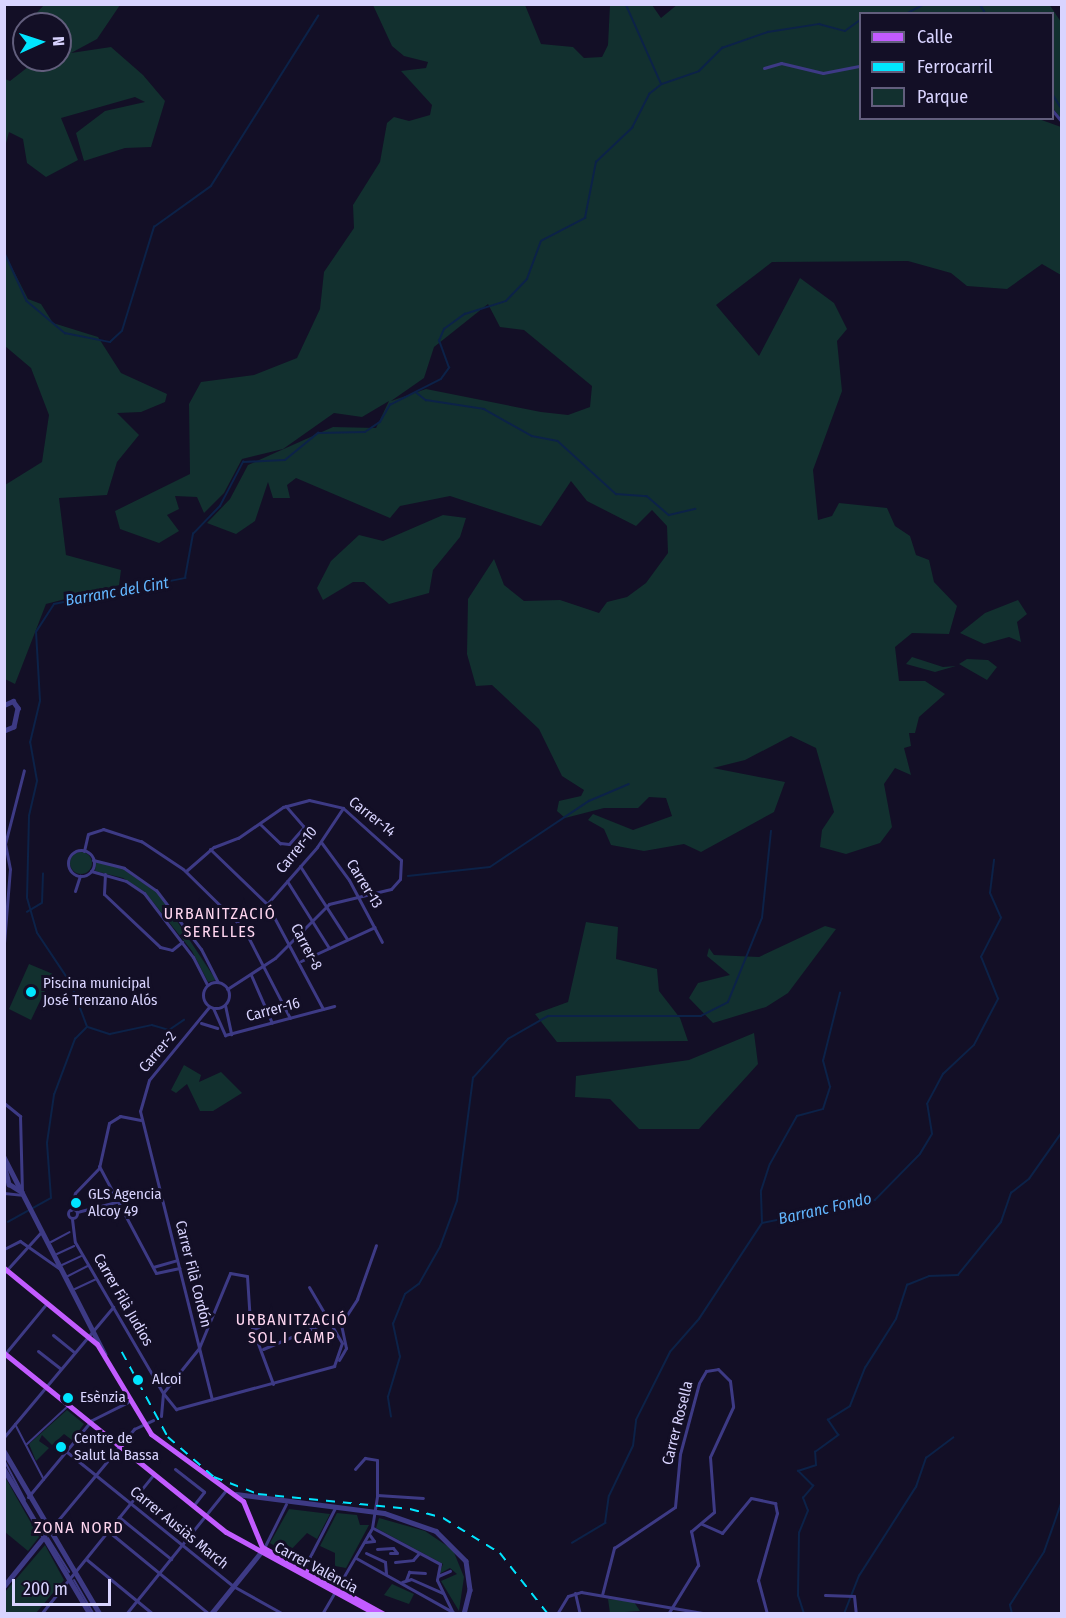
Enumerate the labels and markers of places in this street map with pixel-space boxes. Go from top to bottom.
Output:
place label: Piscina municipal José Trenzano Alós [43,974,157,1009]
marker: Piscina municipal José Trenzano Alós [24,985,38,999]
place label: GLS Agencia Alcoy 49 [88,1185,162,1220]
marker: GLS Agencia Alcoy 49 [69,1196,83,1210]
marker: Alcoi [129,1371,147,1389]
place label: Alcoi [152,1371,182,1389]
place label: Esènzia [80,1389,126,1407]
marker: Esènzia [61,1391,75,1405]
place label: Centre de Salut la Bassa [74,1429,159,1464]
marker: Centre de Salut la Bassa [52,1438,70,1456]

